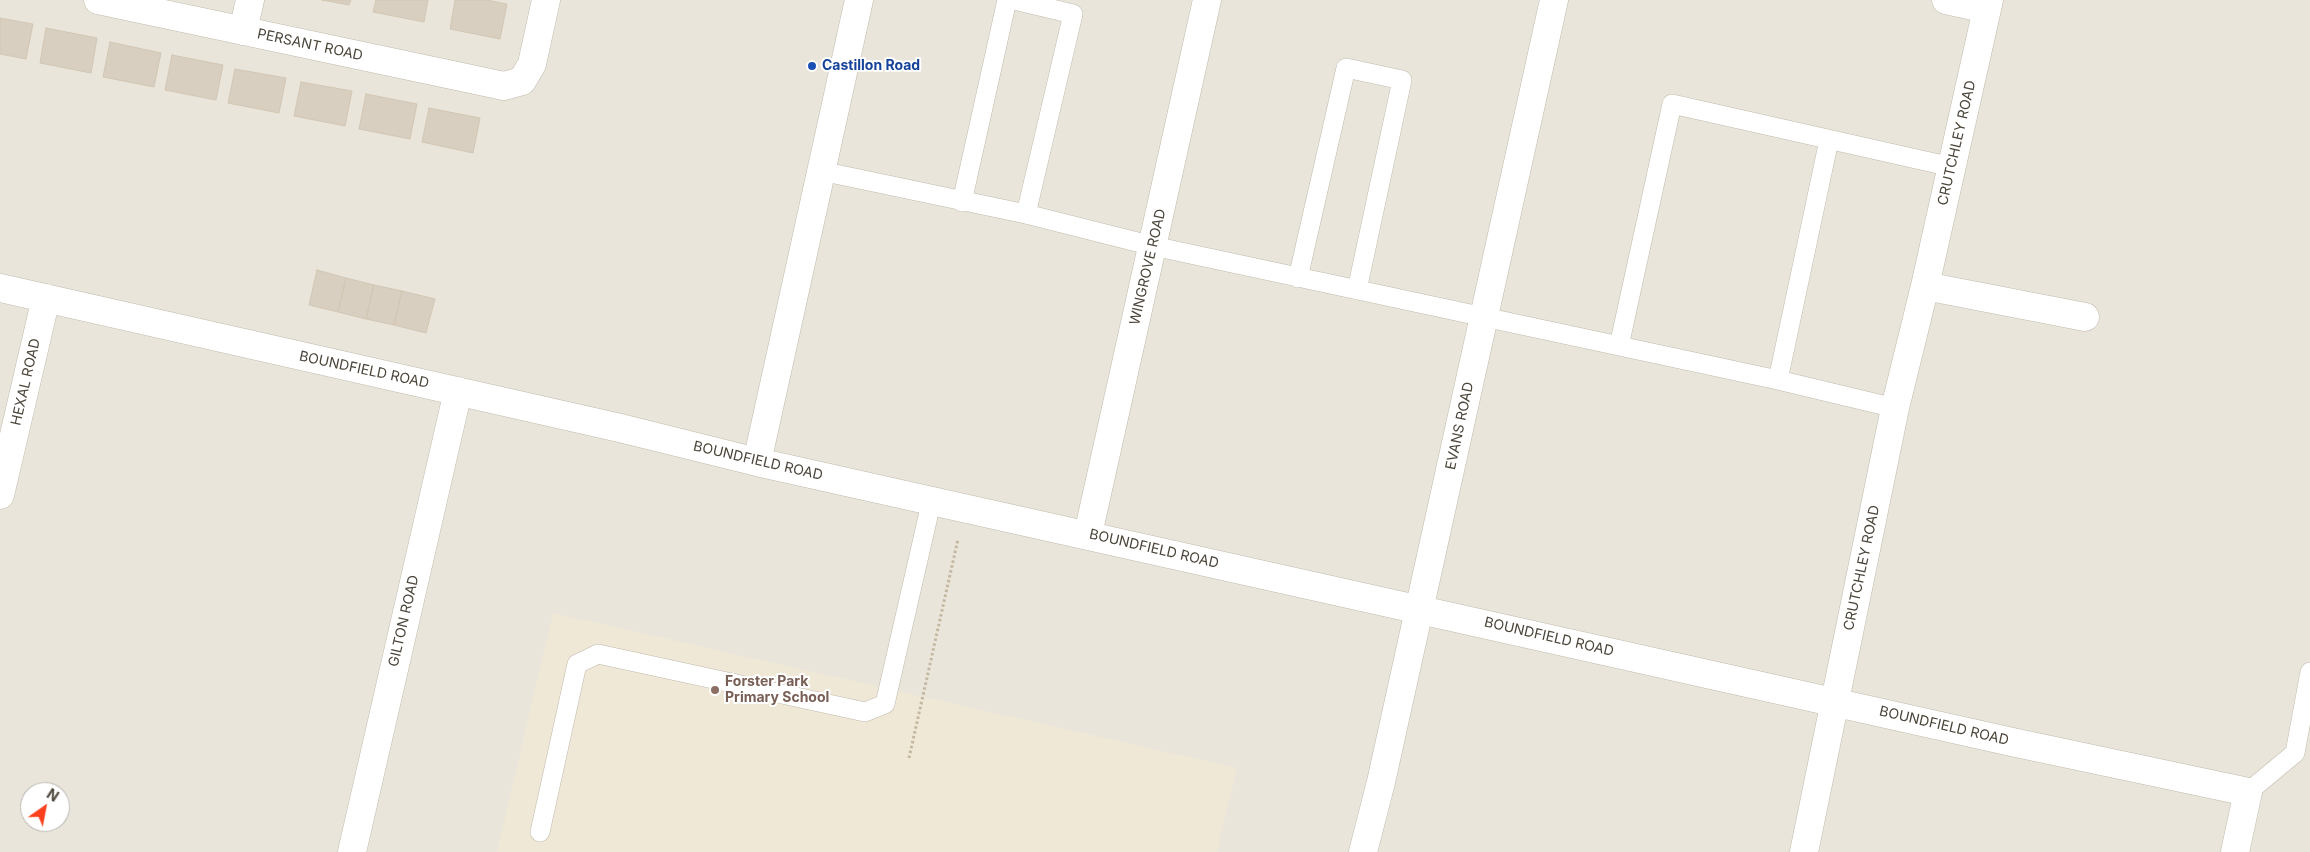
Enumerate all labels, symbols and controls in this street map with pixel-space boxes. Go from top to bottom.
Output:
street label: PERSANT ROAD [256,26,364,64]
place label: Castillon Road [822,58,920,74]
marker: Castillon Road [806,60,818,72]
street label: CRUTCHLEY ROAD [1934,79,1980,207]
street label: WINGROVE ROAD [1126,207,1170,327]
street label: HEXAL ROAD [8,337,44,427]
street label: BOUNDFIELD ROAD [298,348,430,392]
street label: EVANS ROAD [1443,381,1477,471]
street label: BOUNDFIELD ROAD [692,438,824,484]
street label: CRUTCHLEY ROAD [1841,504,1883,632]
street label: BOUNDFIELD ROAD [1088,526,1220,572]
street label: GILTON ROAD [385,574,423,668]
street label: BOUNDFIELD ROAD [1483,614,1615,660]
place label: Forster Park Primary School [725,674,829,706]
marker: Forster Park Primary School [709,684,721,696]
street label: BOUNDFIELD ROAD [1878,703,2010,749]
north arrow [20,782,70,832]
text: N [44,785,62,805]

